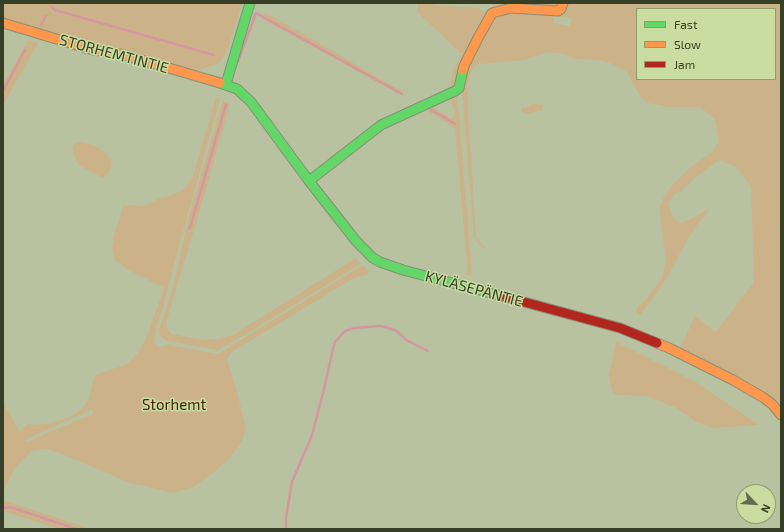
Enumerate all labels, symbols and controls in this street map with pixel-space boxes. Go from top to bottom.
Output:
legend [636,8,776,80]
text: Fast [674,17,697,31]
street label: STORHEMTINTIE [58,31,170,77]
text: Slow [674,37,701,51]
text: Jam [674,57,695,71]
street label: KYLÄSEPÄNTIE [423,267,525,311]
park label: Storhemt [142,396,206,414]
north arrow [736,484,776,524]
text: N [759,503,774,515]

